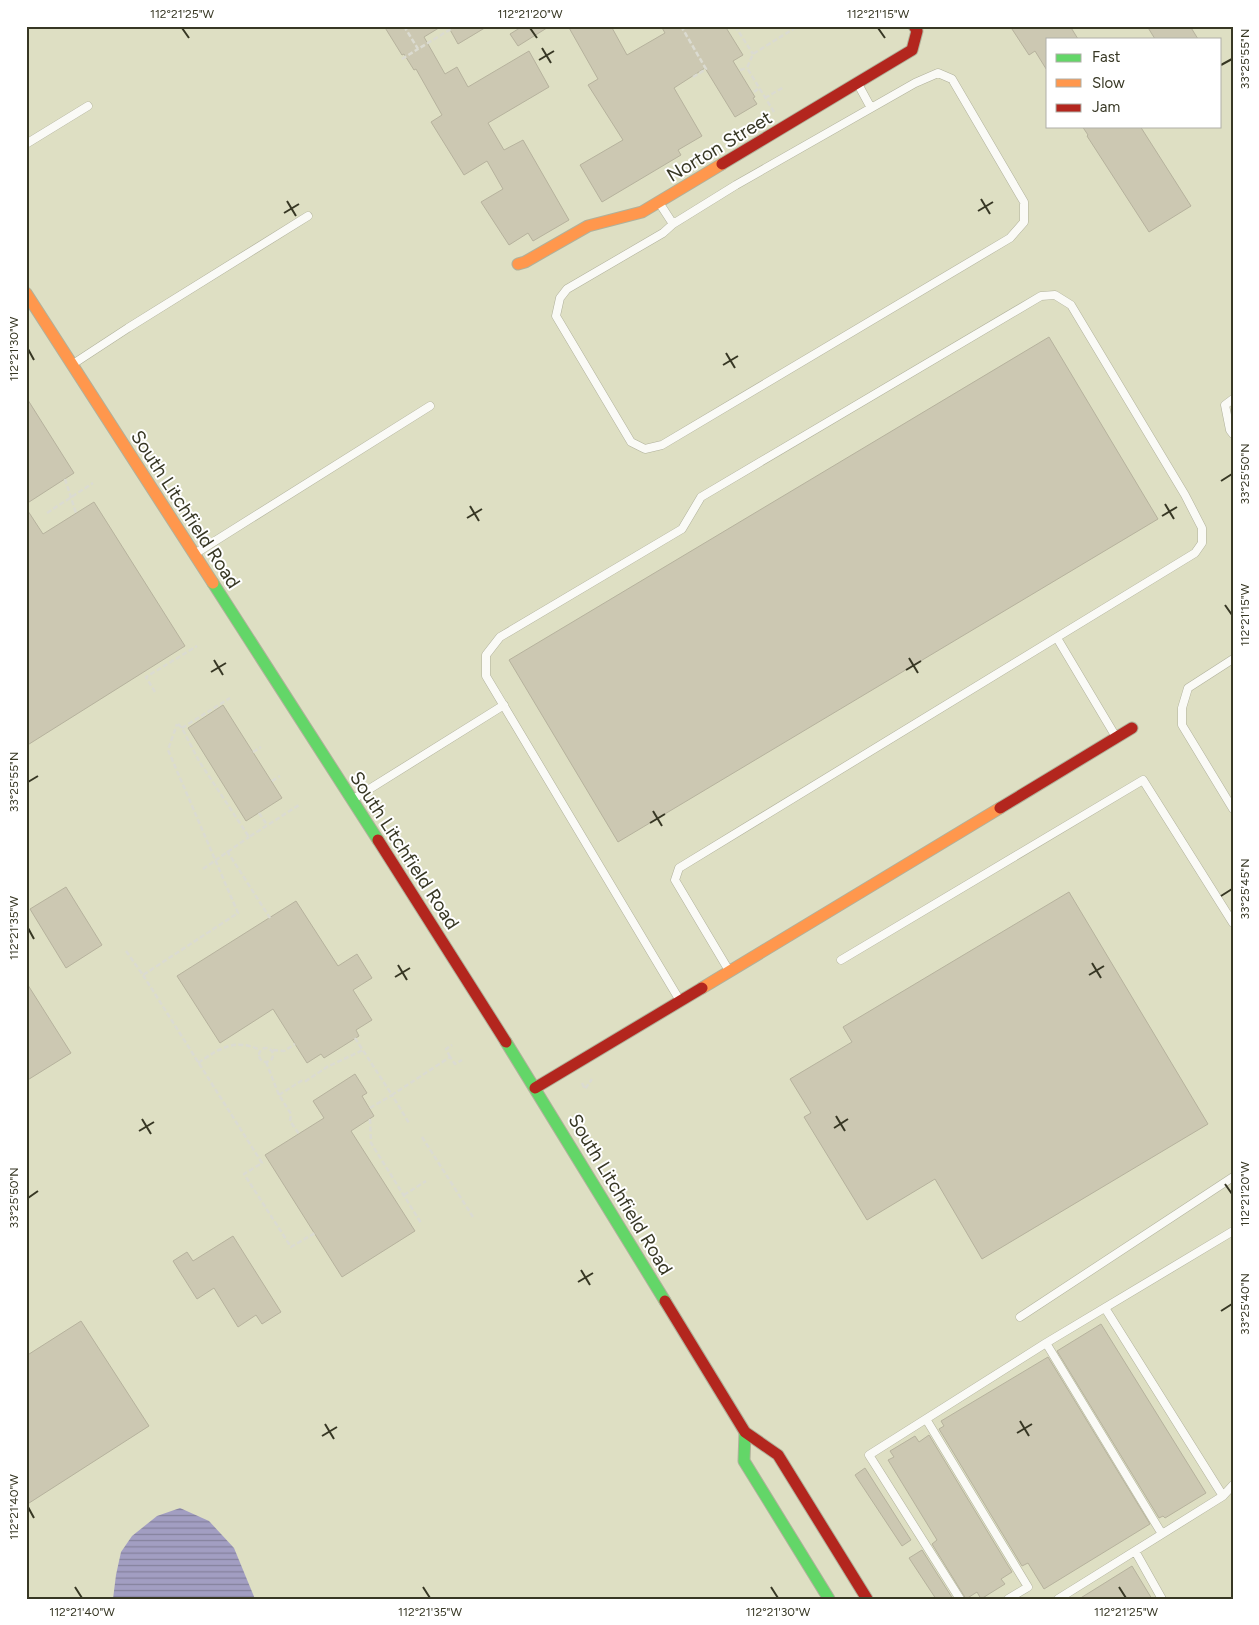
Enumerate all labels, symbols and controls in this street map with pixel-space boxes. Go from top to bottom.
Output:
text: 112°21'25"W [150,7,215,21]
text: 112°21'20"W [498,7,563,21]
text: 112°21'15"W [847,7,910,21]
text: 33°25'55"N [1238,29,1252,89]
legend [1046,38,1222,128]
text: Fast [1092,48,1121,66]
text: Slow [1092,74,1125,92]
text: Jam [1092,98,1120,116]
street label: Norton Street [662,106,776,187]
text: 112°21'30"W [7,316,21,381]
street label: South Litchfield Road [126,426,245,593]
text: 33°25'50"N [1238,443,1252,505]
text: 112°21'15"W [1238,583,1252,646]
text: 33°25'55"N [7,752,21,812]
street label: South Litchfield Road [345,767,464,934]
text: 33°25'45"N [1238,859,1252,919]
text: 112°21'35"W [7,896,21,960]
street label: South Litchfield Road [563,1110,678,1279]
text: 112°21'20"W [1238,1161,1252,1226]
text: 33°25'50"N [7,1167,21,1229]
text: 33°25'40"N [1238,1273,1252,1335]
text: 112°21'40"W [7,1474,21,1540]
text: 112°21'40"W [49,1605,115,1619]
text: 112°21'35"W [398,1605,462,1619]
text: 112°21'30"W [746,1605,811,1619]
text: 112°21'25"W [1094,1605,1159,1619]

